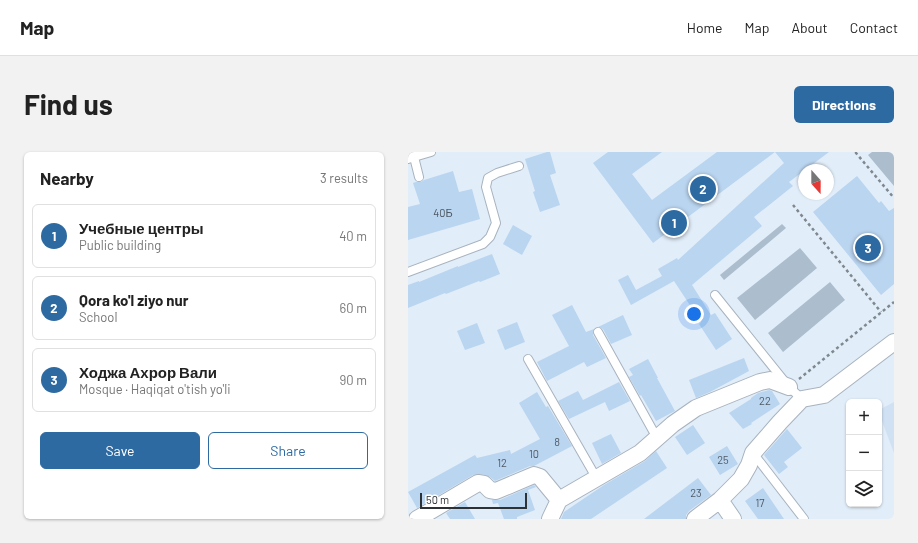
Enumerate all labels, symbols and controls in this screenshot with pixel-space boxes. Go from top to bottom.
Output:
text: Map [20,16,54,39]
text: Home [687,19,723,36]
text: Map [745,19,769,36]
text: About [791,19,828,36]
text: Contact [850,19,898,36]
button: Directions [794,86,894,123]
text: Find us [24,87,113,121]
north arrow [798,164,834,200]
text: Nearby [40,168,94,188]
text: 3 results [320,170,368,186]
pin: 2 [690,174,716,204]
house number: 40Б [433,206,453,219]
pin: 1 [661,208,687,238]
text: Учебные центры [79,219,204,237]
text: 1 [52,228,56,244]
text: 40 m [339,228,367,244]
pin: 3 [855,233,881,263]
text: Public building [79,237,161,253]
text: Qora ko'l ziyo nur [79,291,189,309]
text: 2 [50,300,58,316]
text: 60 m [340,300,367,316]
your location [684,304,704,324]
text: School [79,309,117,325]
text: Ходжа Ахрор Вали [79,363,217,381]
text: 3 [50,372,58,388]
text: 90 m [340,372,367,388]
text: Mosque · Haqiqat o'tish yo'li [79,381,231,397]
house number: 22 [759,394,771,407]
map controls [846,399,882,507]
button: + [846,399,882,435]
button: Save [40,432,200,469]
button: Share [208,432,368,469]
house number: 8 [554,435,560,448]
button: − [846,435,882,471]
house number: 10 [529,447,539,460]
house number: 25 [717,453,729,466]
house number: 12 [497,456,507,469]
button: layers [846,471,882,507]
house number: 23 [690,486,702,499]
scale bar [420,491,527,510]
text: 50 m [426,493,449,506]
house number: 17 [755,496,765,509]

